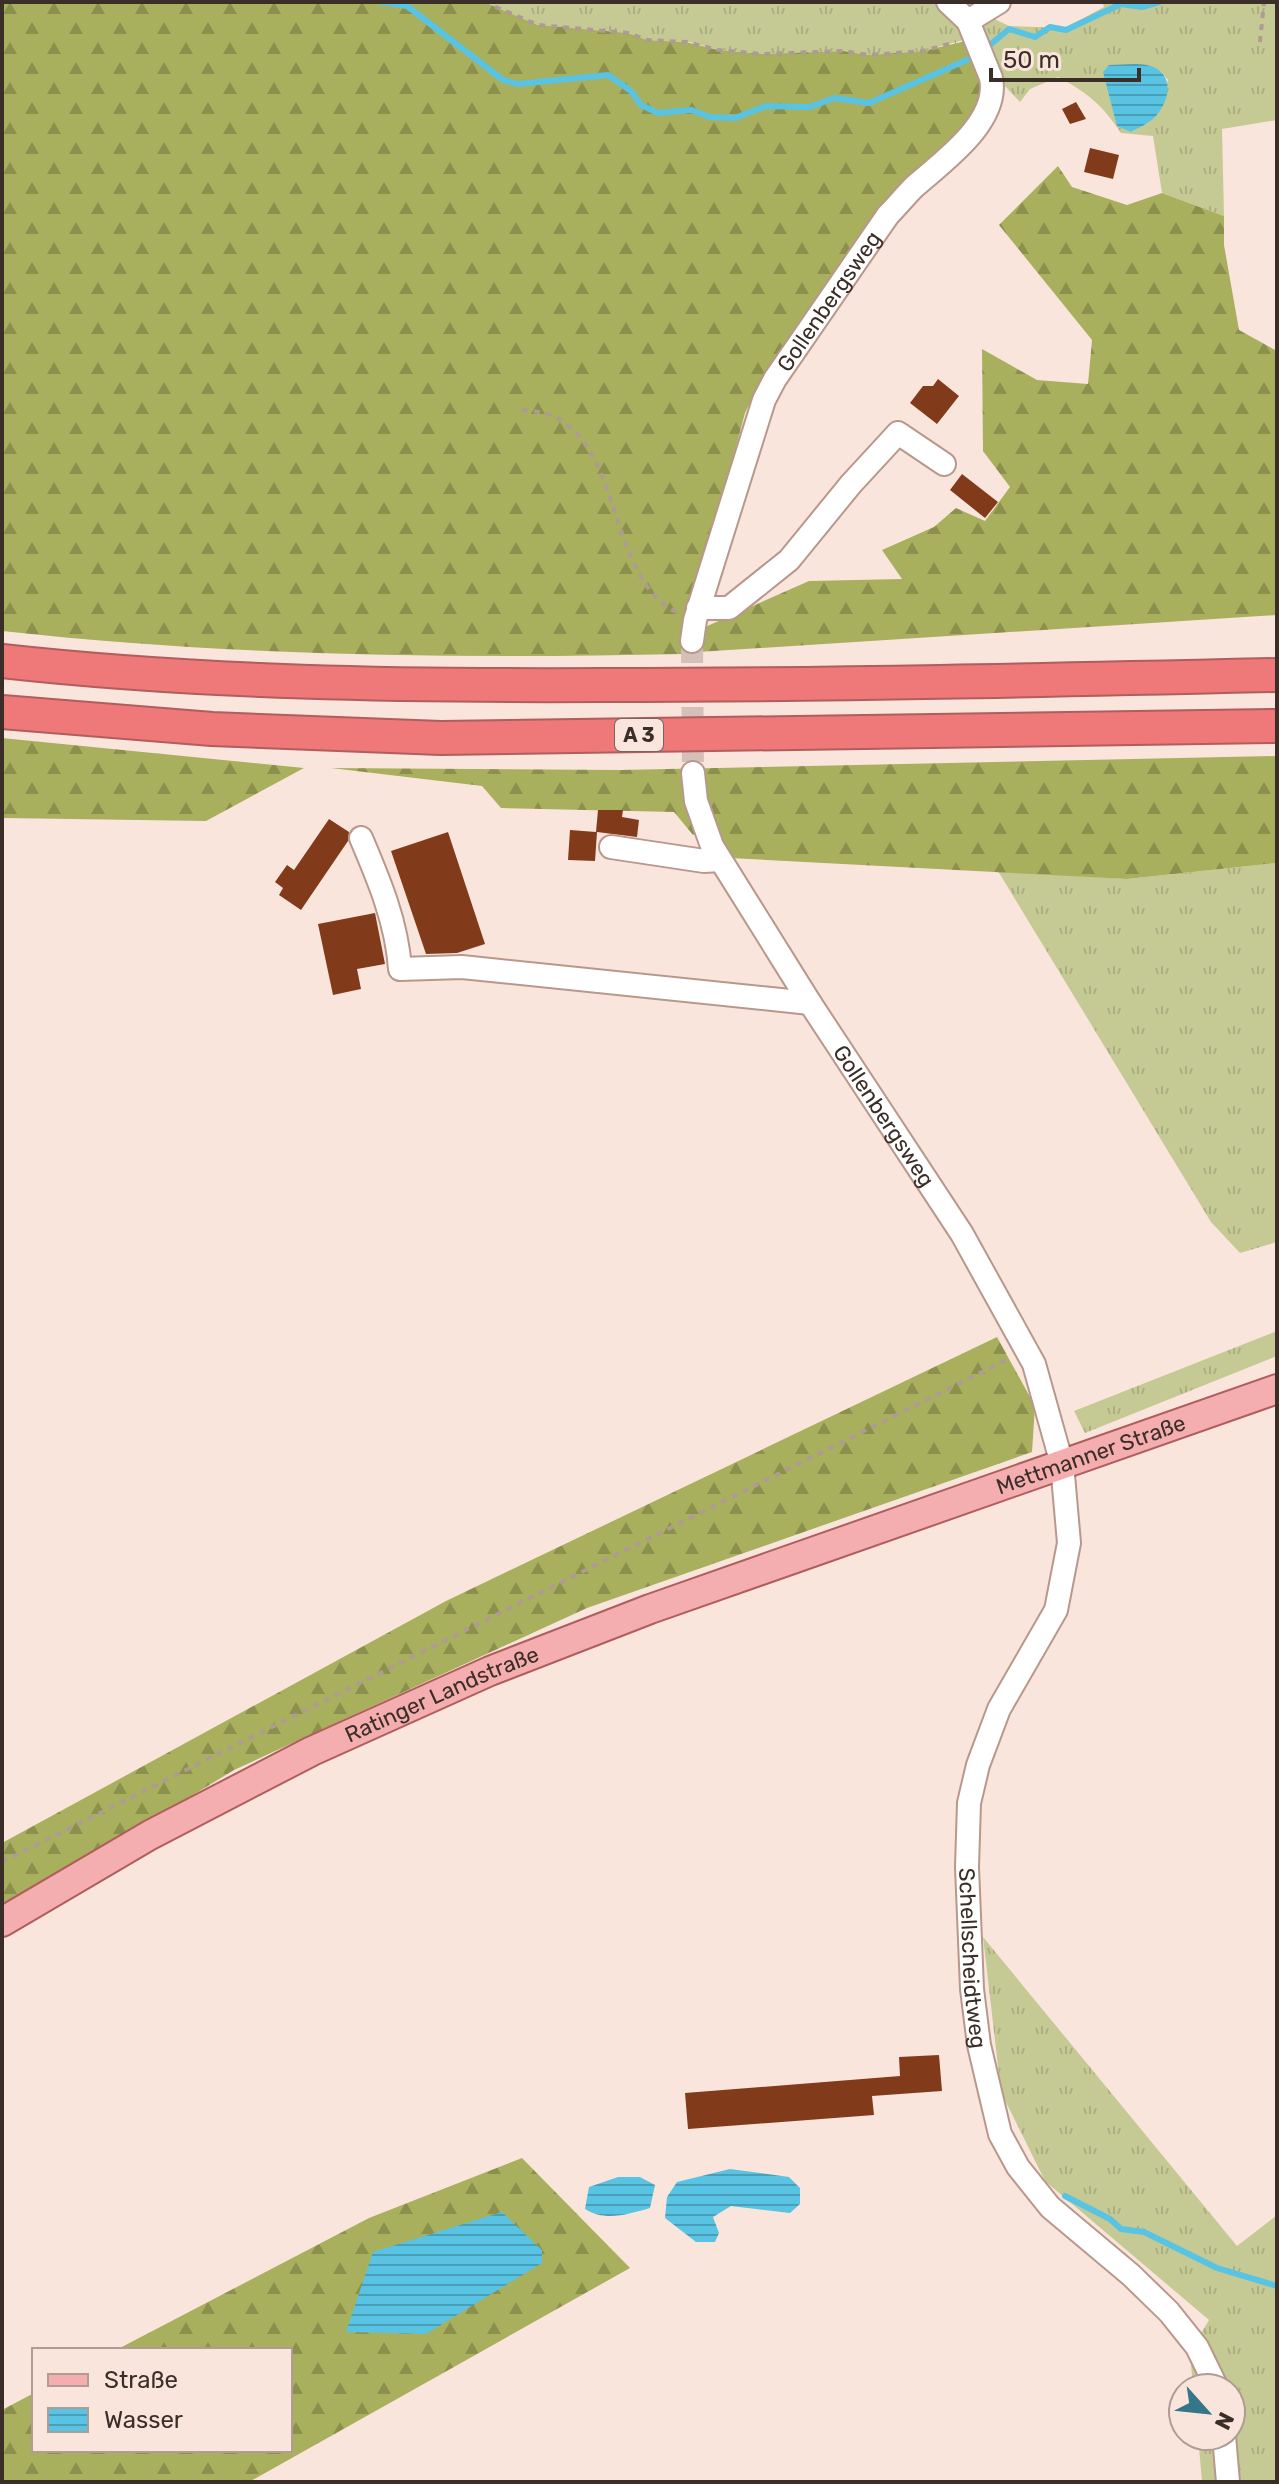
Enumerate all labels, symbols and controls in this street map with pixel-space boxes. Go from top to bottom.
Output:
scale bar [991,32,1139,82]
text: 50 m [1003,46,1060,74]
street label: Gollenbergsweg [771,226,886,377]
road number: A 3 [615,719,663,751]
street label: Gollenbergsweg [828,1040,941,1192]
street label: Mettmanner Straße [992,1409,1189,1500]
street label: Ratinger Landstraße [341,1640,543,1748]
street label: Schellscheidtweg [954,1867,993,2050]
legend [32,2348,292,2452]
text: Straße [104,2366,178,2394]
north arrow [1167,2372,1247,2452]
text: Wasser [104,2406,183,2434]
text: N [1209,2408,1240,2434]

